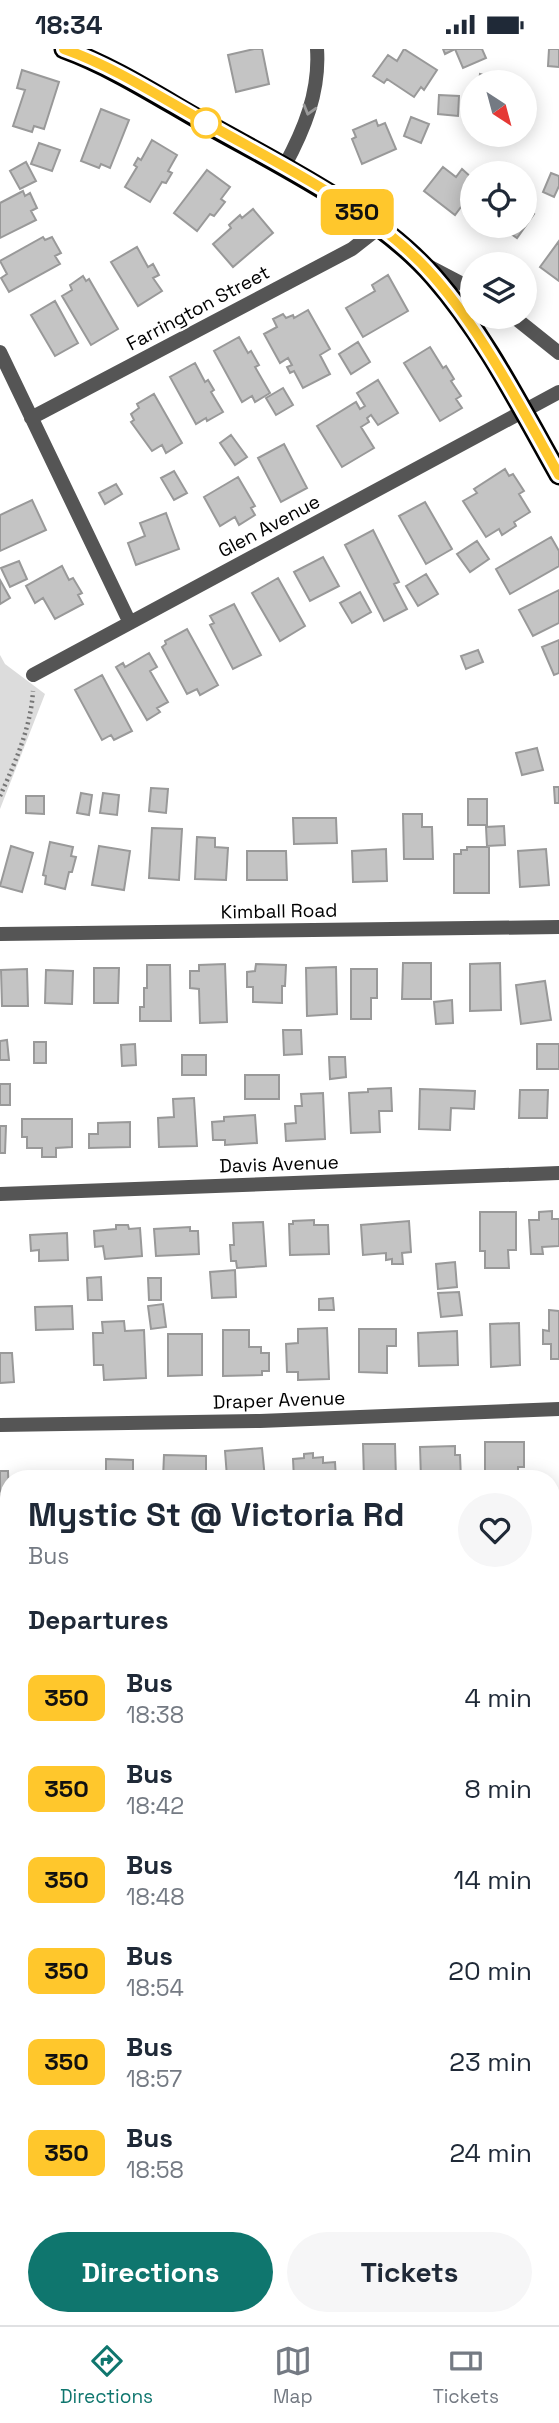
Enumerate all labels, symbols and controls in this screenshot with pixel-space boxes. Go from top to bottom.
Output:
text: 18:34 [35,8,102,42]
north arrow [460,70,537,147]
map controls [460,70,537,329]
one-way arrow [303,104,318,116]
unlabelled marker [191,108,221,138]
button: locate [460,161,537,238]
line badge: 350 [317,189,397,235]
text: 350 [335,196,379,227]
button: layers [460,252,537,329]
street label: Farrington Street [122,260,274,356]
street label: Glen Avenue [214,489,324,563]
street label: Kimball Road [221,897,337,925]
street label: Davis Avenue [219,1149,339,1179]
street label: Draper Avenue [212,1385,346,1415]
button: heart [458,1493,532,1567]
text: Mystic St @ Victoria Rd [28,1494,405,1536]
text: Bus [28,1541,69,1571]
text: Departures [28,1603,169,1637]
text: Bus [126,1666,173,1700]
text: 4 min [464,1681,532,1715]
text: 350 [44,1682,89,1713]
text: 18:38 [126,1700,184,1730]
text: Bus [126,1757,173,1791]
text: 8 min [464,1772,532,1806]
text: 350 [44,1773,89,1804]
text: 18:42 [126,1791,184,1821]
text: Bus [126,1848,173,1882]
text: 14 min [454,1863,532,1897]
text: 350 [44,1864,89,1895]
text: 18:48 [126,1882,184,1912]
text: Bus [126,1939,173,1973]
text: 20 min [448,1954,532,1988]
text: 350 [44,1955,89,1986]
text: 18:54 [126,1973,184,2003]
text: Bus [126,2030,173,2064]
text: 23 min [449,2045,532,2079]
text: 350 [44,2046,89,2077]
text: 18:57 [126,2064,182,2094]
text: Bus [126,2121,173,2155]
text: 24 min [449,2136,532,2170]
text: 350 [44,2137,89,2168]
text: 18:58 [126,2155,184,2185]
button: Directions [28,2232,273,2312]
button: Tickets [287,2232,532,2312]
tab: Directions [60,2342,153,2409]
tab: Map [273,2342,313,2409]
tab: Tickets [433,2342,499,2409]

